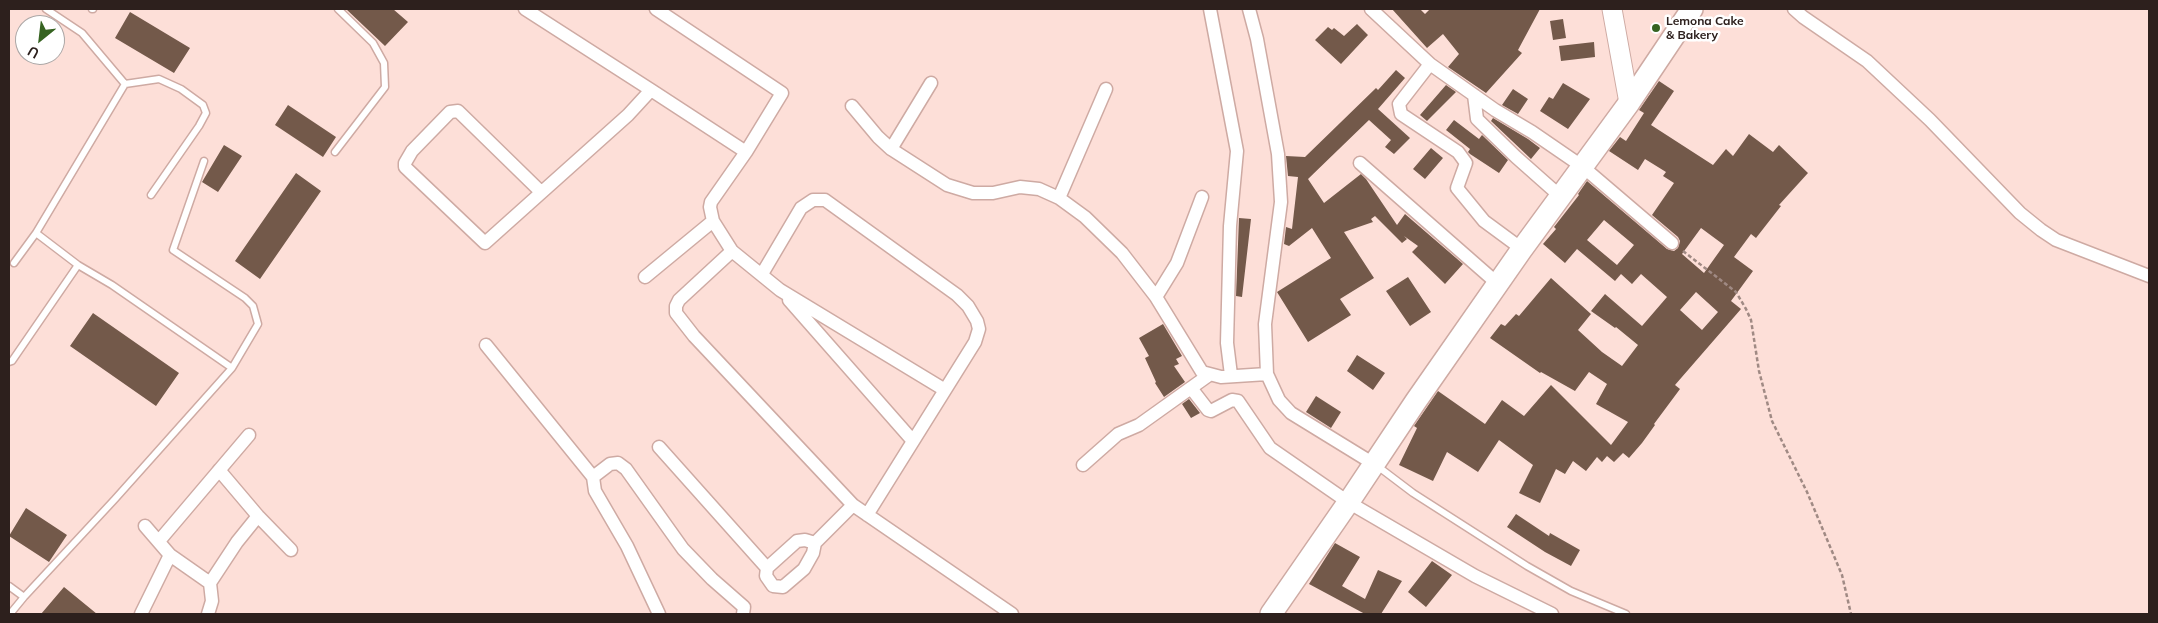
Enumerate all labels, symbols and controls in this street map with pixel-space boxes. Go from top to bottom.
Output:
place label: Lemona Cake & Bakery [1666,14,1744,42]
north arrow [15,15,65,65]
marker: Lemona Cake & Bakery [1650,22,1662,34]
text: U [24,42,42,63]

